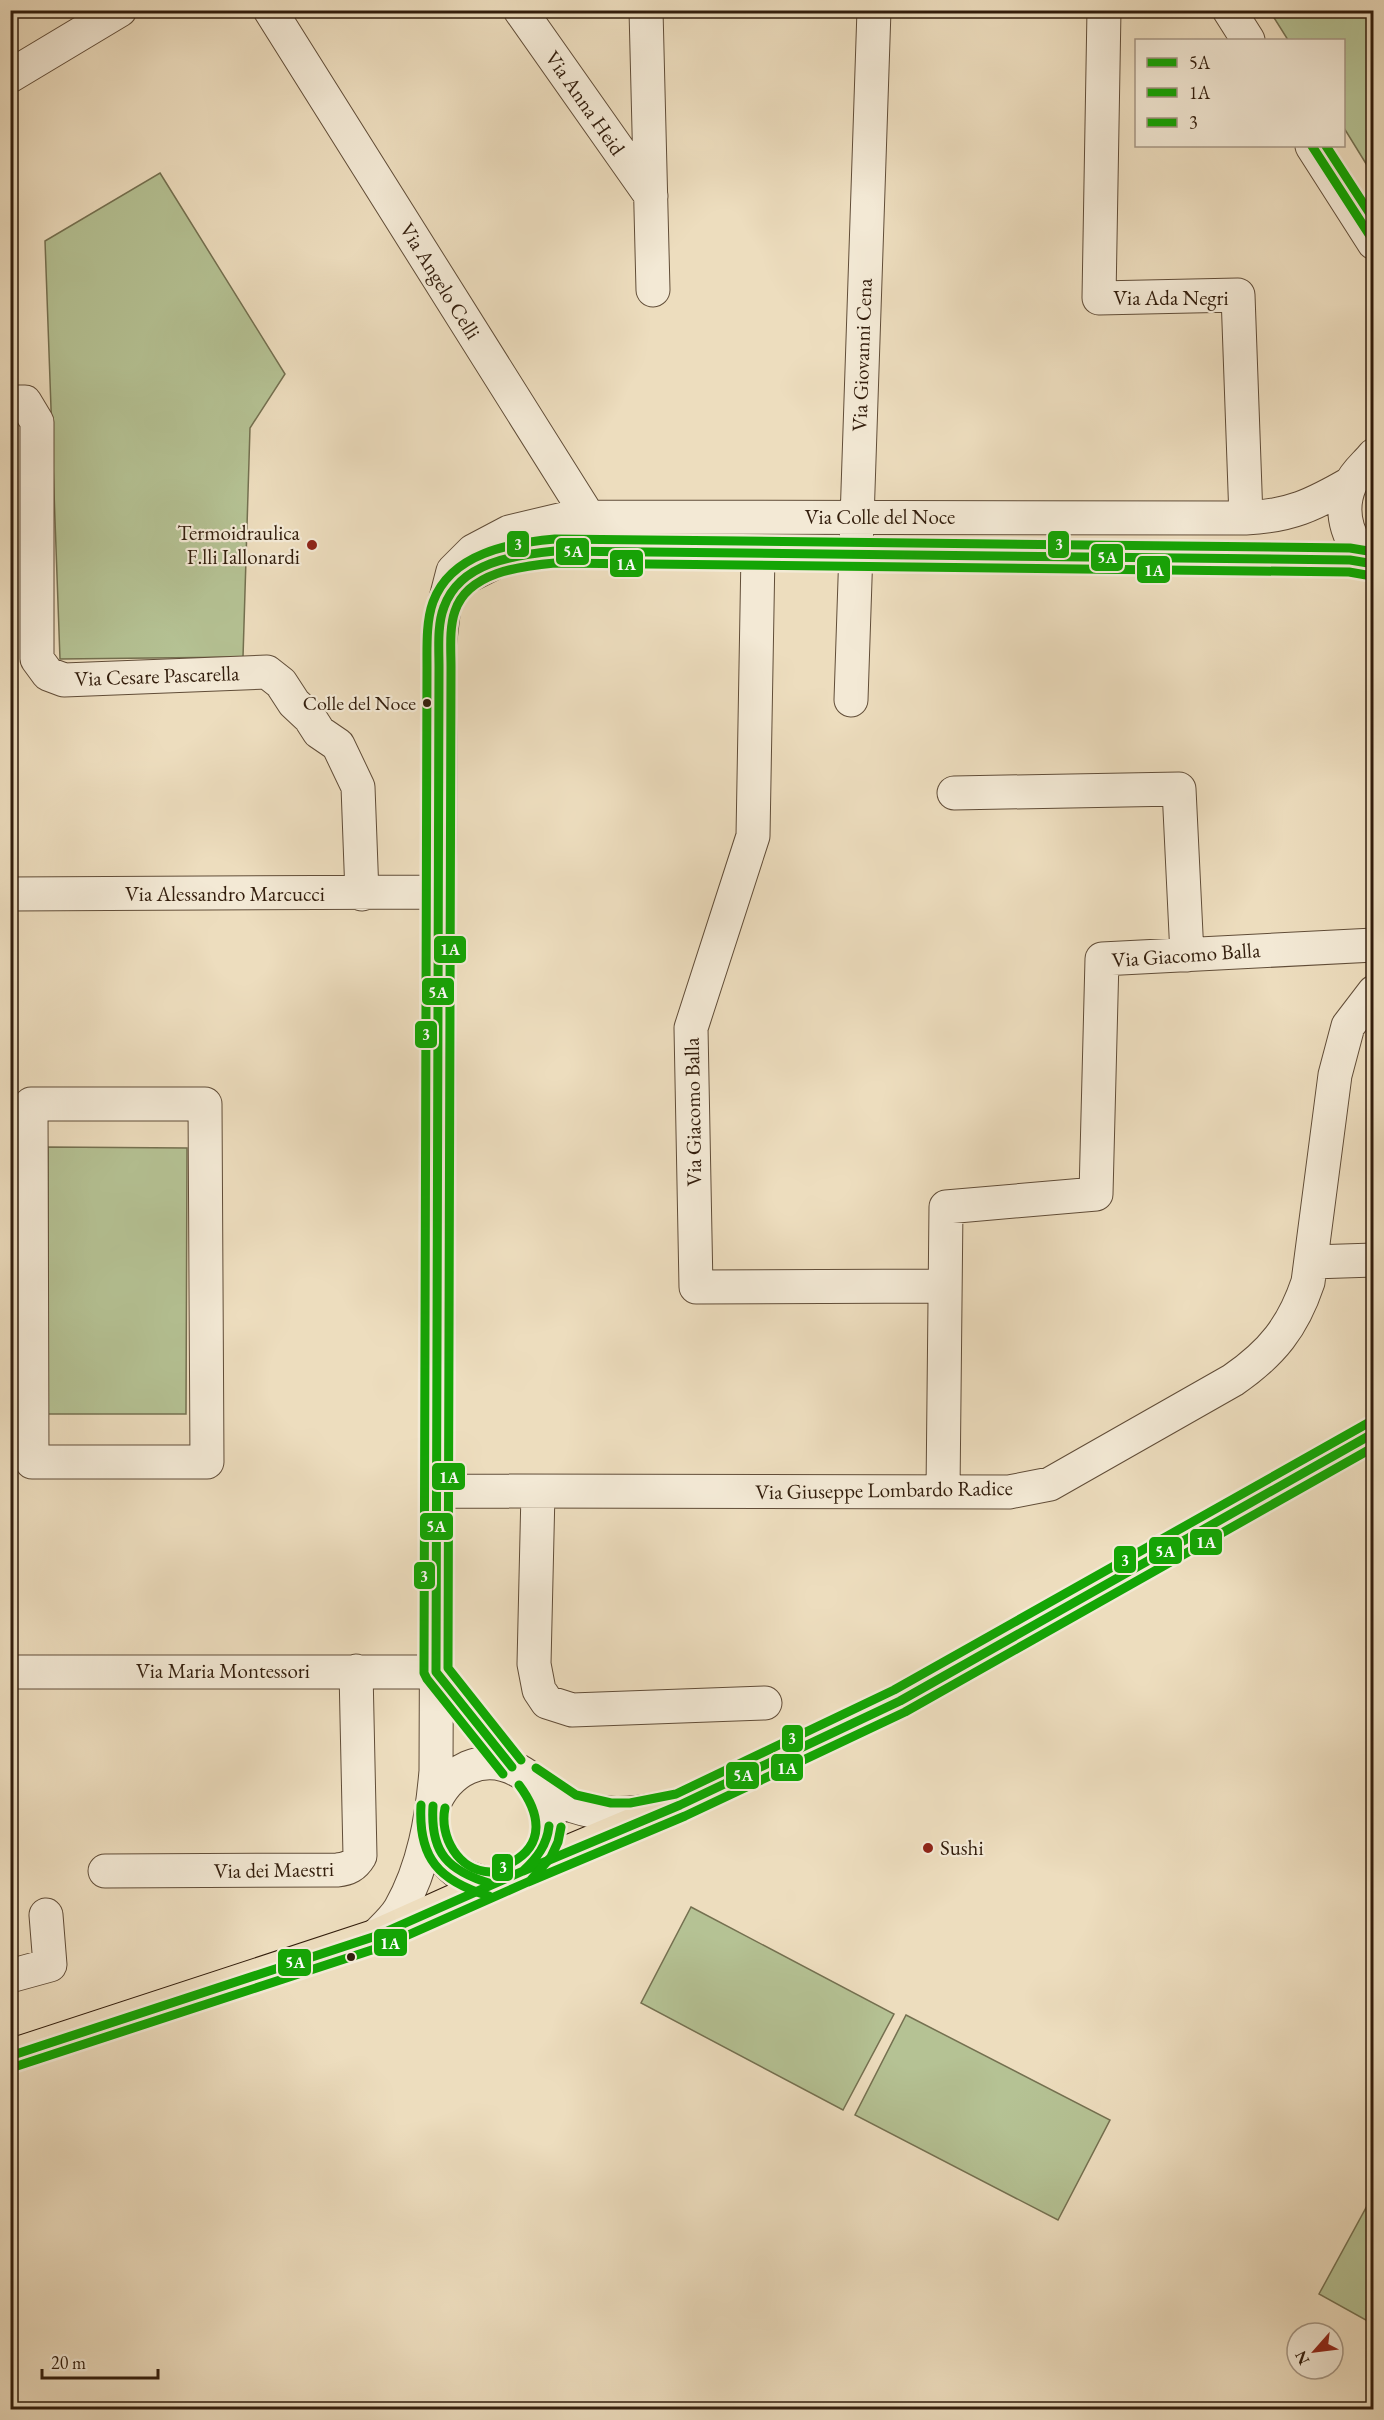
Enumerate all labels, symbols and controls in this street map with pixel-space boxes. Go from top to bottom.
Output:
legend [1135,39,1345,147]
street label: Via Anna Heid [539,45,632,161]
text: 5A [1189,51,1211,74]
text: 1A [1189,81,1211,104]
text: 3 [1189,111,1198,134]
street label: Via Angelo Celli [394,217,487,344]
street label: Via Giovanni Cena [845,277,878,432]
street label: Via Ada Negri [1113,284,1229,311]
street label: Via Colle del Noce [805,503,955,530]
place label: Termoidraulica F.lli Iallonardi [177,519,301,570]
line badge: 3 [506,530,530,558]
line badge: 3 [1047,530,1070,559]
text: 3 [514,534,522,555]
text: 3 [1055,534,1063,555]
line badge: 5A [555,537,590,566]
marker: Termoidraulica F.lli Iallonardi [305,538,319,552]
text: 5A [563,541,583,562]
line badge: 5A [1090,543,1124,572]
text: 5A [1097,547,1117,568]
line badge: 1A [609,549,644,578]
text: 1A [616,554,636,575]
line badge: 1A [1136,555,1171,584]
text: 1A [1144,560,1164,581]
street label: Via Cesare Pascarella [74,659,241,692]
place label: Colle del Noce [303,690,416,716]
marker: Colle del Noce [421,697,433,709]
street label: Via Alessandro Marcucci [125,880,325,907]
line badge: 1A [433,935,467,964]
street label: Via Giacomo Balla [1111,936,1262,973]
text: 1A [440,939,460,960]
line badge: 5A [421,977,455,1006]
text: 5A [428,982,448,1003]
line badge: 3 [414,1020,438,1049]
text: 3 [422,1024,430,1045]
street label: Via Giacomo Balla [678,1037,707,1187]
line badge: 1A [431,1462,466,1491]
text: 1A [439,1467,459,1488]
street label: Via Giuseppe Lombardo Radice [755,1474,1013,1505]
line badge: 5A [419,1512,454,1541]
text: 5A [426,1516,446,1537]
line badge: 1A [1189,1528,1223,1556]
text: 1A [1196,1532,1216,1553]
line badge: 5A [1148,1536,1183,1565]
text: 5A [1155,1541,1175,1562]
line badge: 3 [1113,1545,1137,1574]
text: 3 [1121,1550,1129,1571]
line badge: 3 [413,1561,436,1590]
text: 3 [420,1566,428,1587]
street label: Via Maria Montessori [136,1657,310,1684]
line badge: 3 [781,1724,804,1753]
text: 3 [788,1728,796,1749]
line badge: 1A [770,1753,804,1782]
text: 1A [777,1758,797,1779]
line badge: 5A [725,1761,760,1790]
text: 5A [733,1765,753,1786]
place label: Sushi [940,1834,984,1861]
marker: Sushi [921,1841,935,1855]
line badge: 3 [491,1853,514,1882]
street label: Via dei Maestri [214,1855,334,1884]
text: 3 [499,1857,507,1878]
line badge: 1A [373,1928,408,1957]
text: 1A [380,1933,400,1954]
line badge: 5A [277,1948,312,1977]
unlabelled marker [345,1951,357,1963]
text: 5A [285,1952,305,1973]
north arrow [1285,2321,1345,2381]
scale bar [42,2342,158,2380]
text: N [1290,2347,1315,2368]
text: 20 m [51,2351,86,2374]

